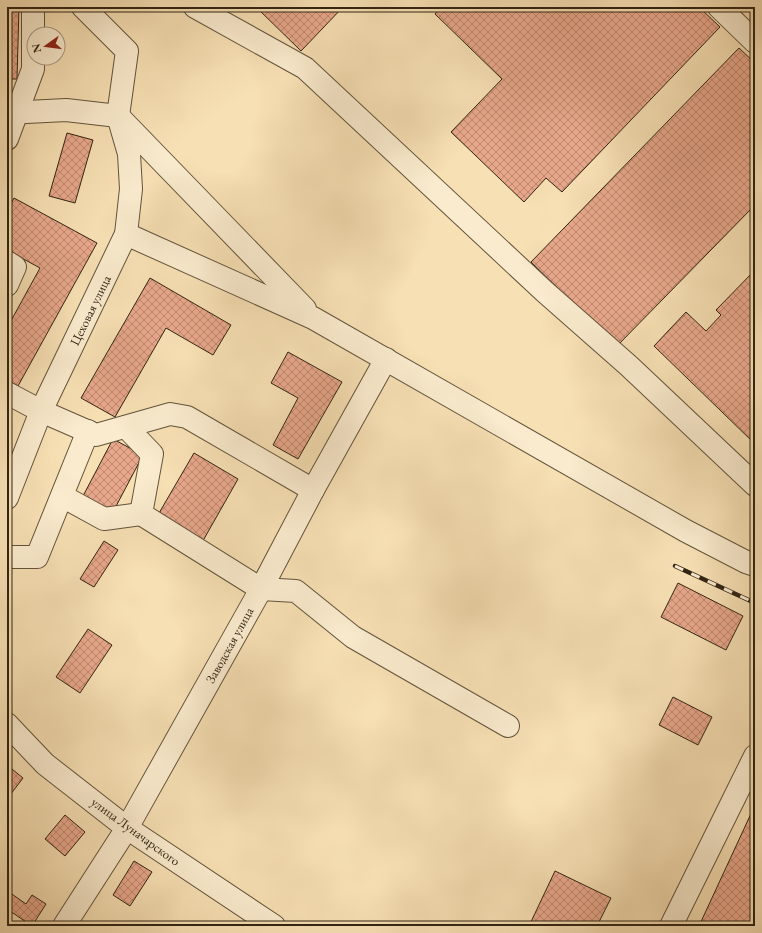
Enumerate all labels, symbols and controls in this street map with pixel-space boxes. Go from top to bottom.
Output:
north arrow [26,26,66,66]
text: N [28,42,44,54]
street label: Цеховая улица [66,272,115,348]
street label: Заводская улица [202,603,258,686]
street label: улица Луначарского [88,793,184,869]

